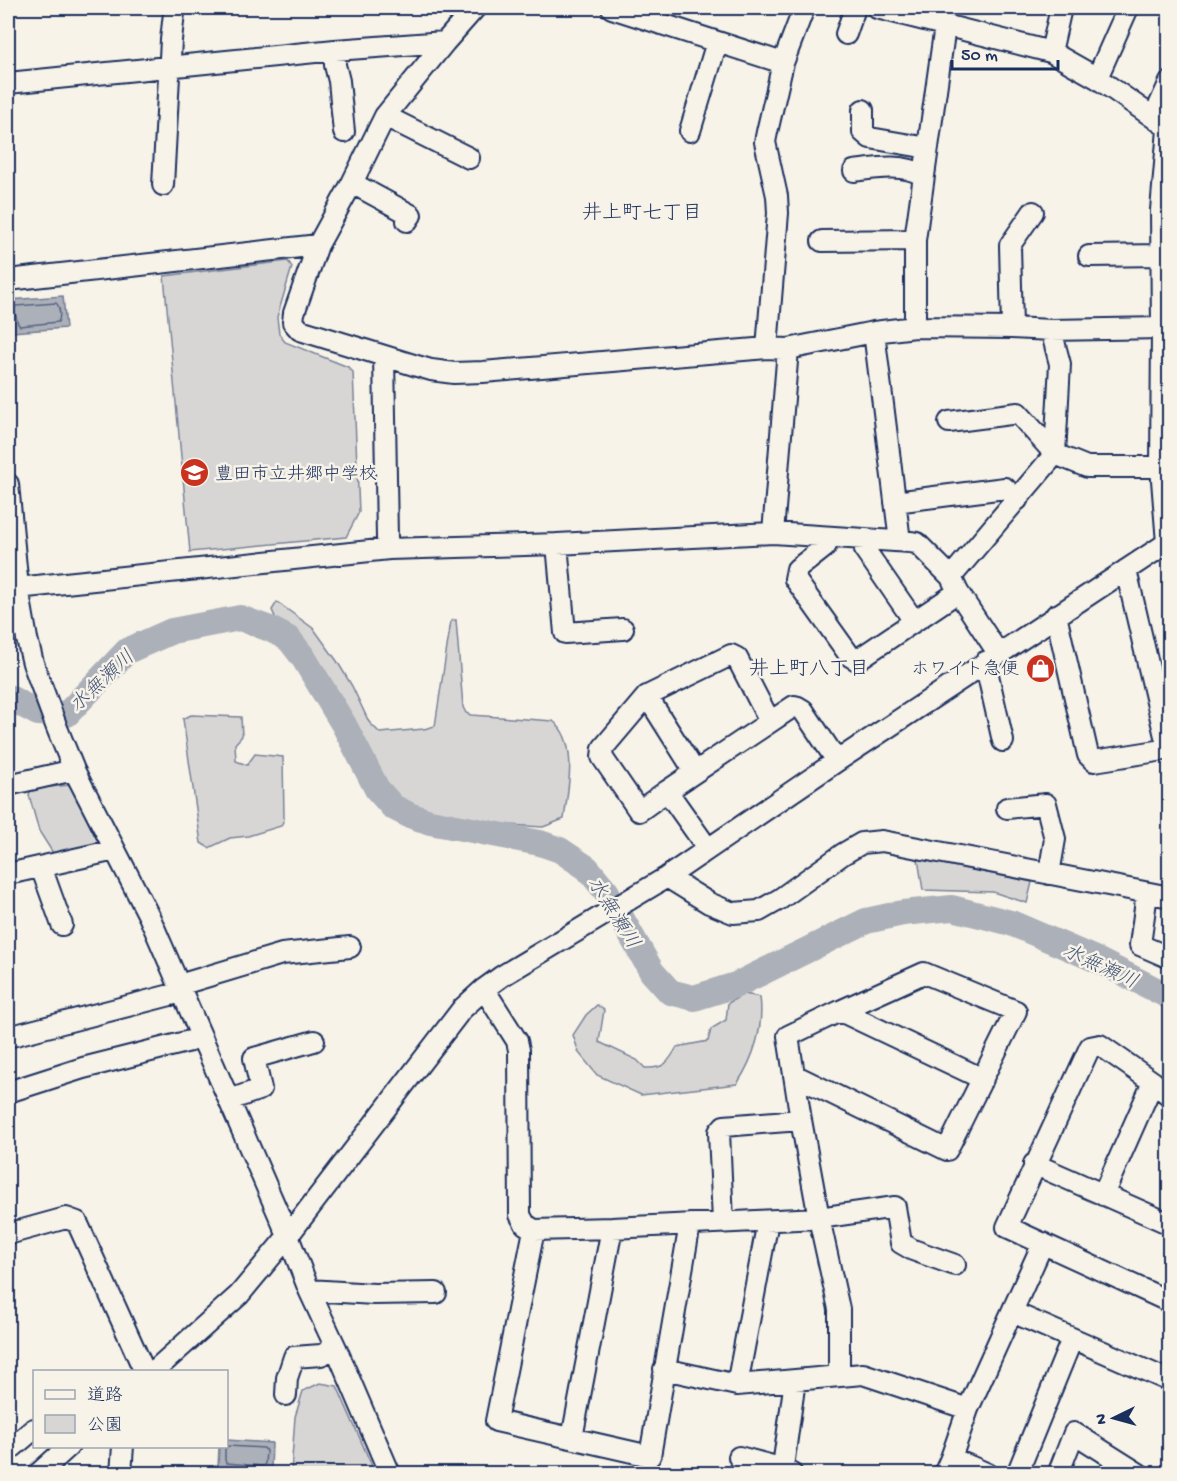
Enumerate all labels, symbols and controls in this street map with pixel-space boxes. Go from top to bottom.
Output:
scale bar [952,33,1058,71]
text: 50 m [961,46,998,67]
district label: 井上町七丁目 [582,201,702,226]
school or university icon: 豊田市立井郷中学校 [178,457,210,489]
place label: 豊田市立井郷中学校 [215,464,377,486]
water label: 水無瀬川 [65,645,140,718]
shop icon: ホワイト急便 [1024,652,1056,684]
district label: 井上町八丁目 [749,657,869,682]
place label: ホワイト急便 [911,659,1019,681]
water label: 水無瀬川 [581,873,645,954]
water label: 水無瀬川 [1058,939,1141,995]
legend [33,1370,228,1448]
text: 道路 [87,1385,123,1407]
north arrow [1084,1388,1144,1448]
text: N [1093,1412,1112,1425]
text: 公園 [87,1416,123,1437]

